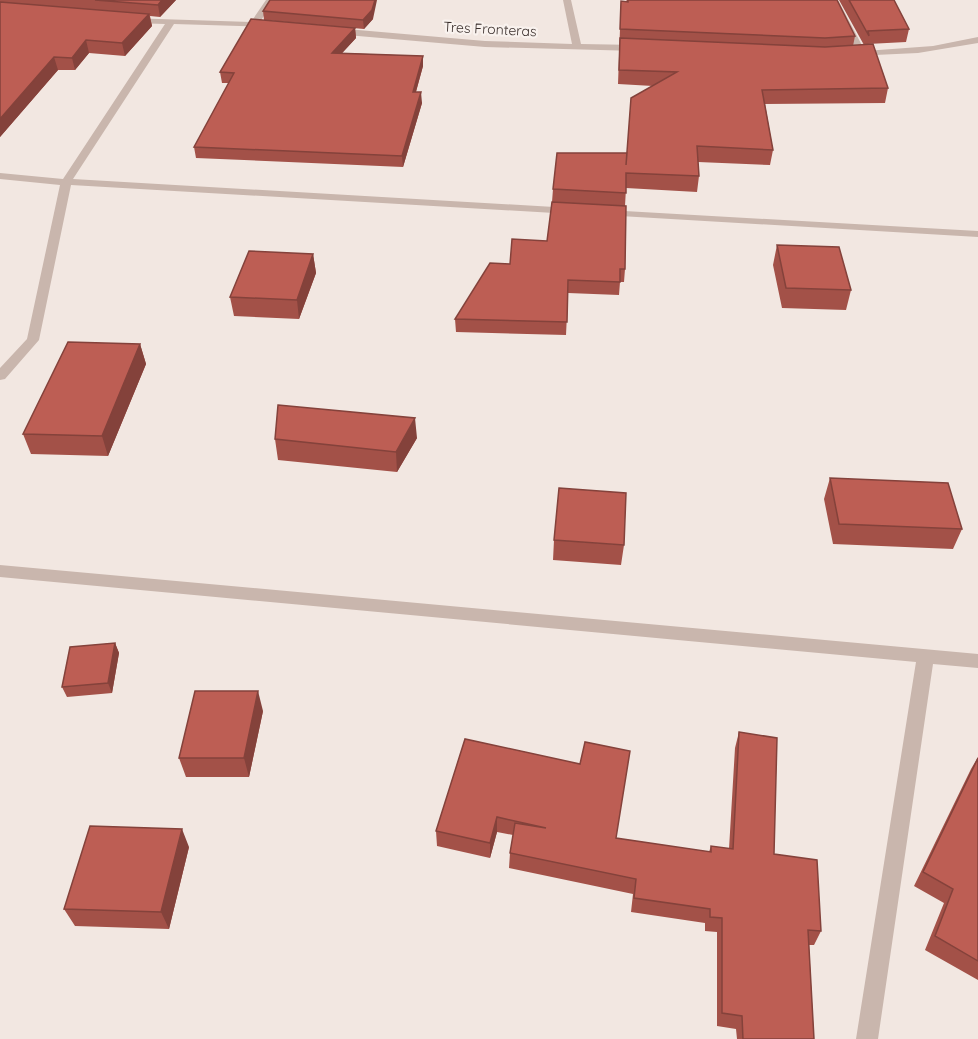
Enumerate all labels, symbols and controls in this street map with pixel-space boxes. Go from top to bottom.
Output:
street label: Tres Fronteras [443,18,537,40]

